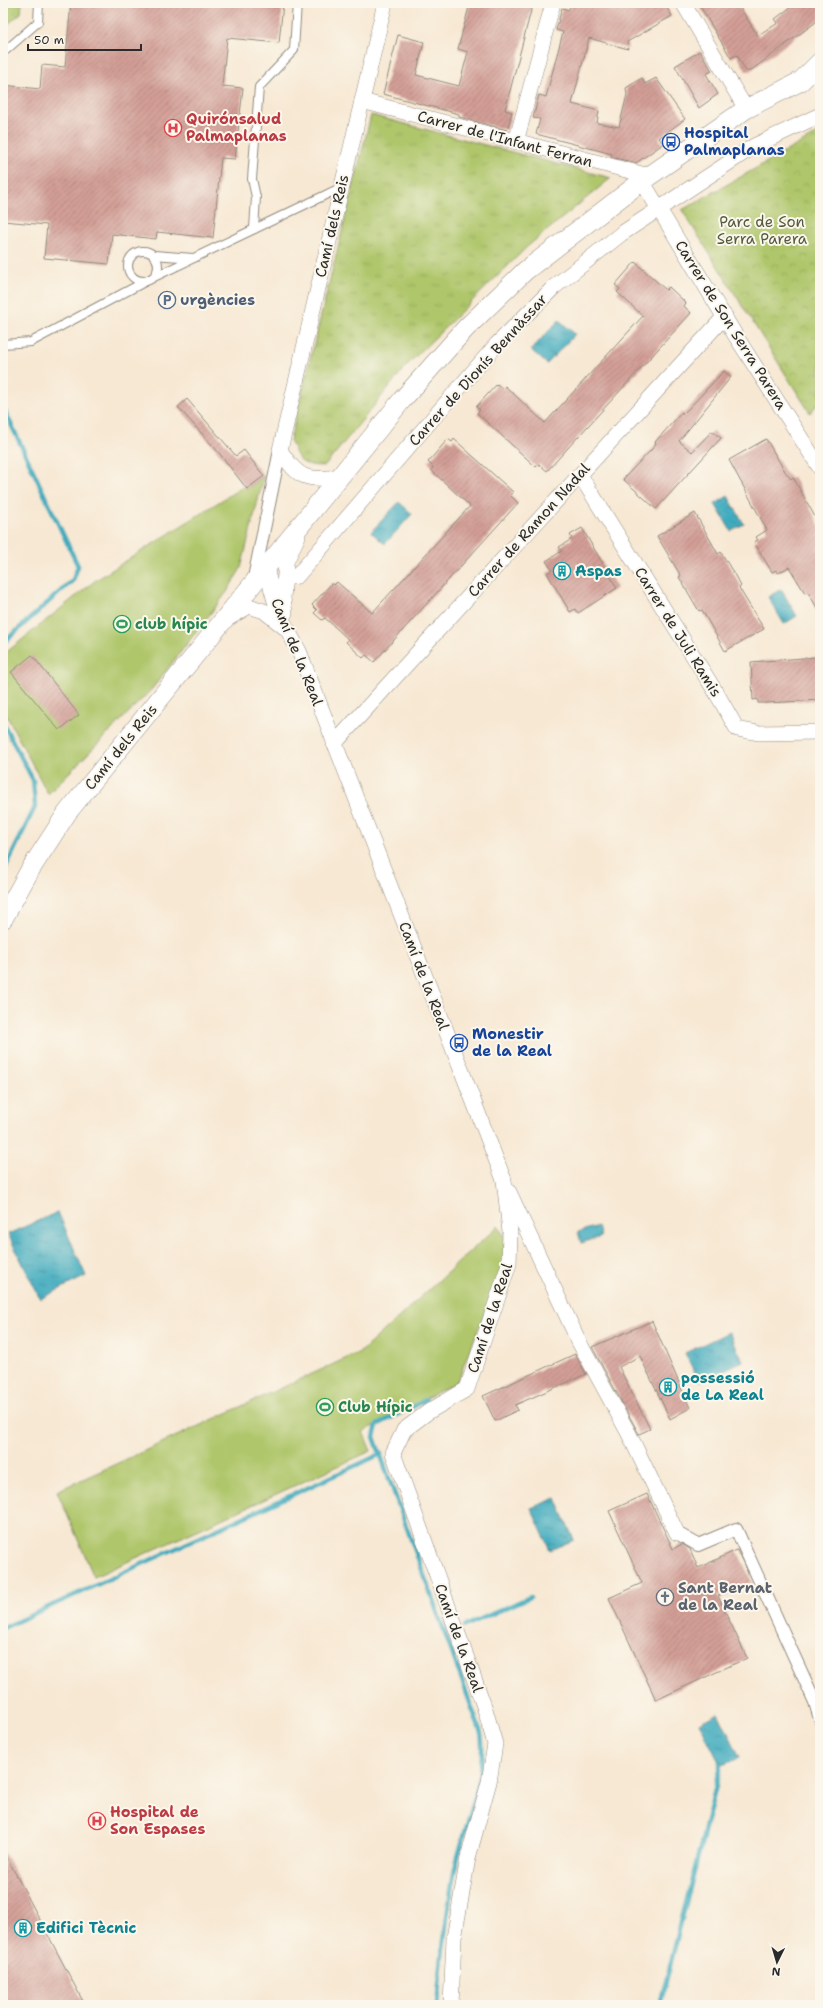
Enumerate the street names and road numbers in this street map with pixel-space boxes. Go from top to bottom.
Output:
street label: Carrer de l'Infant Ferran [415,106,595,172]
street label: Camí dels Reis [310,173,354,279]
street label: Carrer de Son Serra Parera [671,236,792,414]
street label: Carrer de Dionís Bennàssar [404,290,552,450]
street label: Carrer de Ramon Nadal [463,458,595,601]
street label: Carrer de Juli Ramis [630,563,726,701]
street label: Camí de la Real [266,595,328,709]
street label: Camí dels Reis [80,700,162,794]
street label: Camí de la Real [394,919,454,1033]
street label: Camí de la Real [463,1260,517,1376]
street label: Camí de la Real [430,1581,488,1696]

